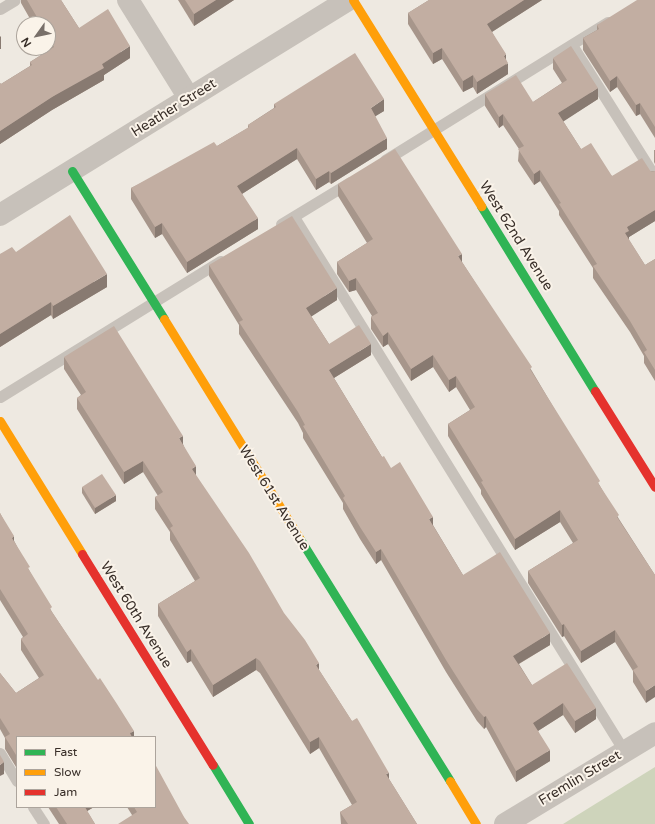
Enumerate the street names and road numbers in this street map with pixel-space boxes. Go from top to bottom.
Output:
street label: Heather Street [128,75,220,141]
street label: West 62nd Avenue [476,178,556,294]
street label: West 61st Avenue [235,442,313,554]
street label: West 60th Avenue [96,559,176,671]
street label: Fremlin Street [536,747,624,809]

